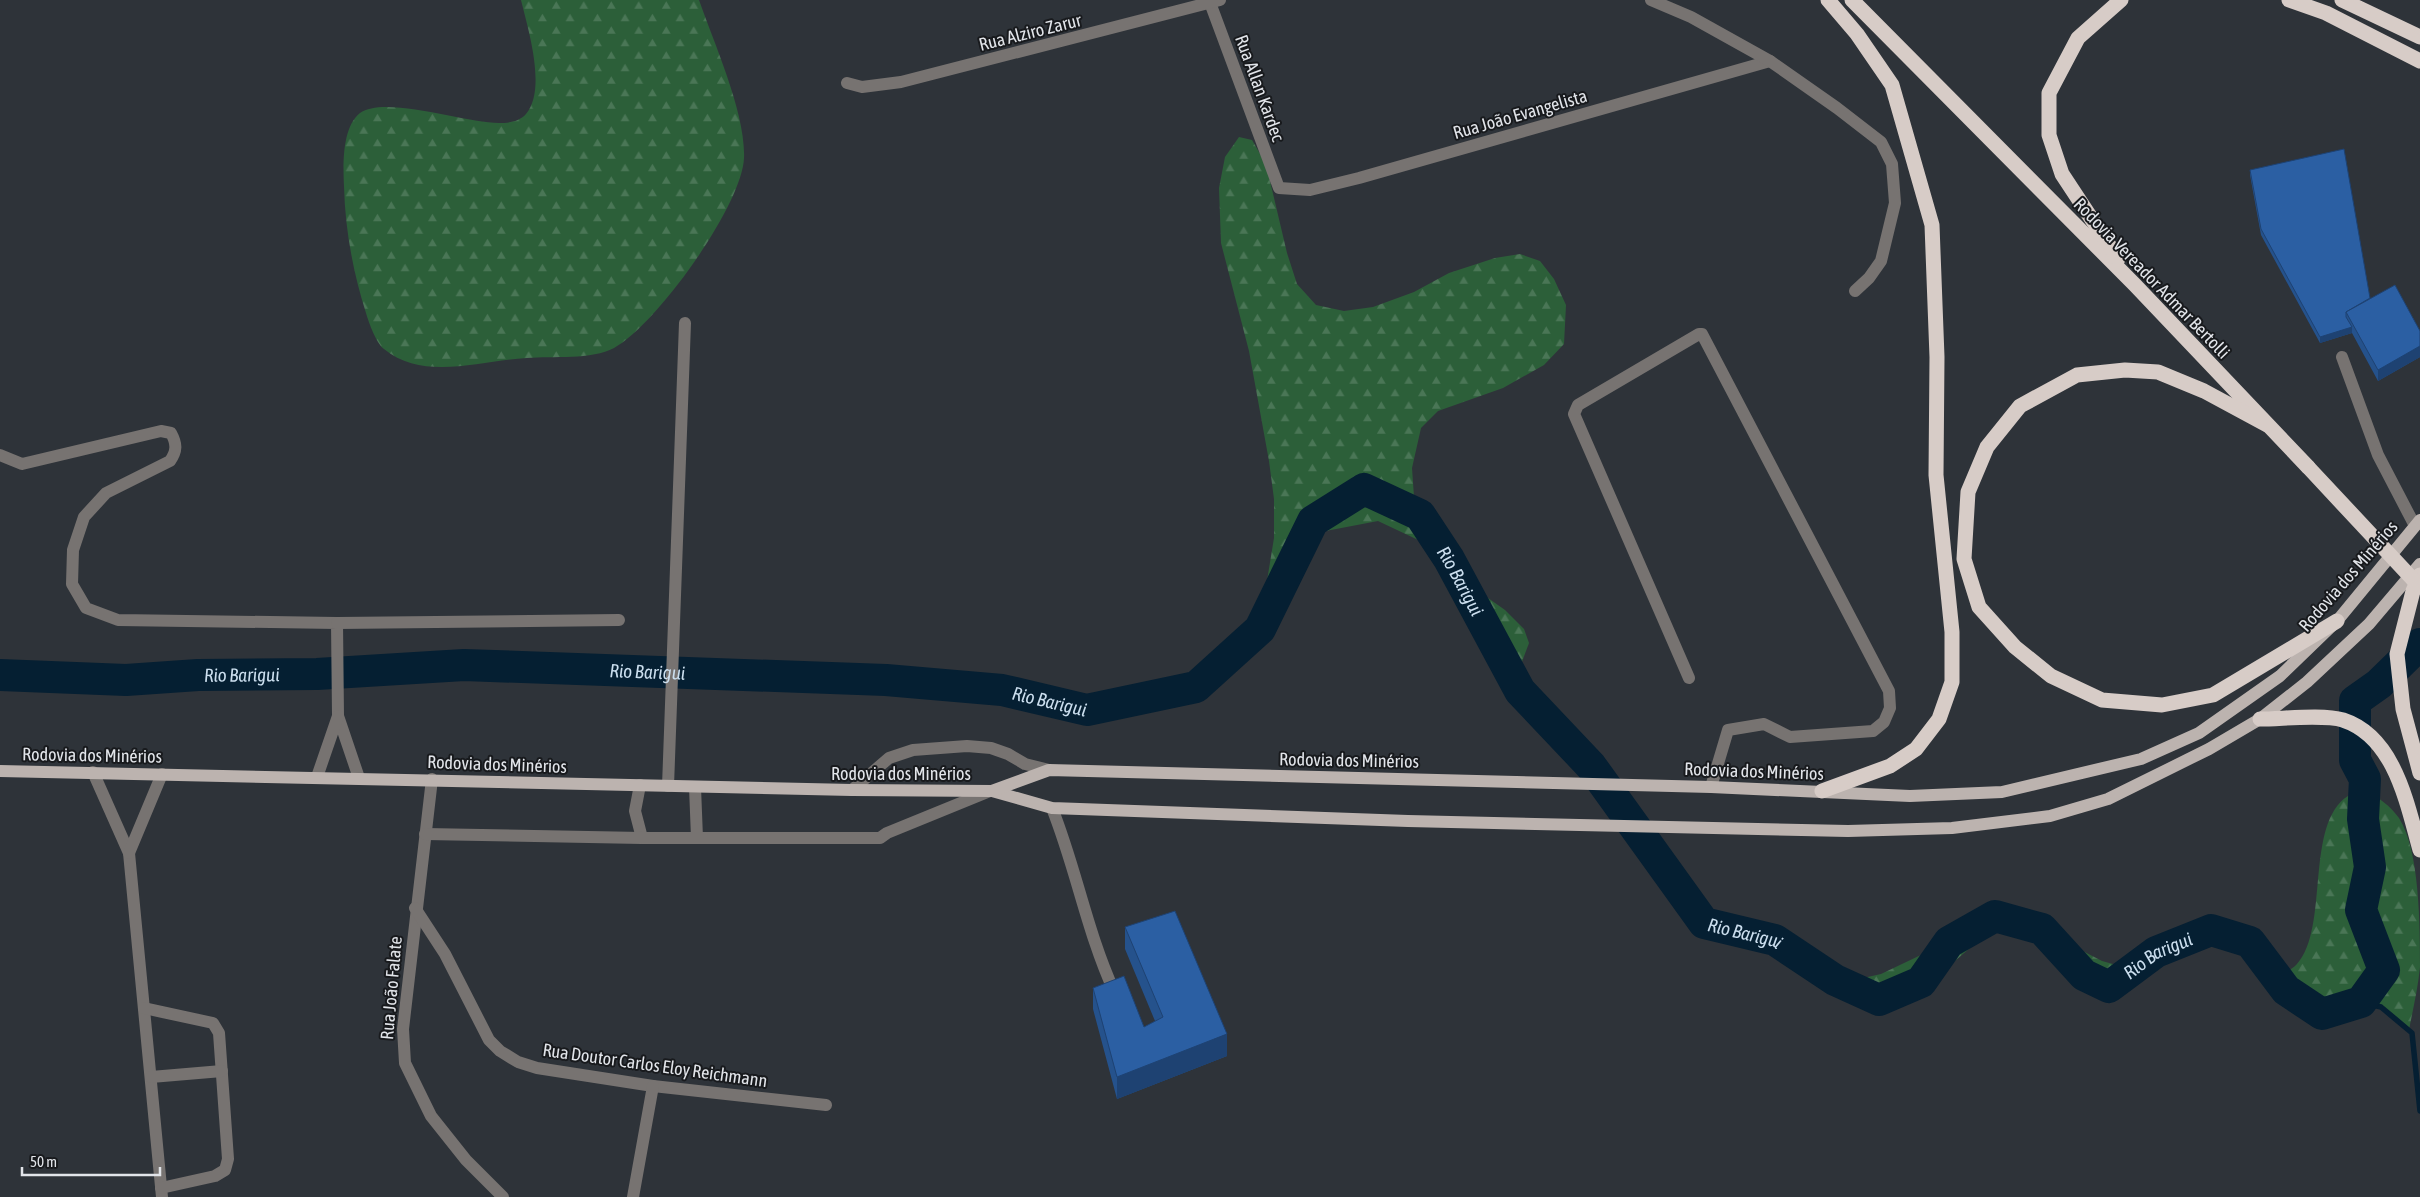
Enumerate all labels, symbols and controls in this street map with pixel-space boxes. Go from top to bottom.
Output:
street label: Rua Alziro Zarur [977,9,1084,55]
street label: Rua Allan Kardec [1231,32,1289,144]
street label: Rua João Evangelista [1451,85,1589,143]
street label: Rodovia Vereador Admar Bertolli [2070,193,2234,363]
street label: Rodovia dos Minérios [2294,516,2402,636]
water label: Rio Barigui [1433,542,1488,619]
water label: Rio Barigui [609,659,686,684]
water label: Rio Barigui [204,663,280,686]
water label: Rio Barigui [1010,682,1089,721]
street label: Rodovia dos Minérios [22,743,162,767]
street label: Rodovia dos Minérios [1279,748,1419,772]
street label: Rodovia dos Minérios [427,751,567,777]
street label: Rodovia dos Minérios [1684,758,1824,784]
street label: Rodovia dos Minérios [831,763,971,784]
water label: Rio Barigui [1706,913,1787,953]
water label: Rio Barigui [2119,928,2195,984]
street label: Rua João Falate [376,935,406,1041]
street label: Rua Doutor Carlos Eloy Reichmann [541,1039,769,1091]
scale bar [22,1144,160,1176]
text: 50 m [30,1153,57,1170]

